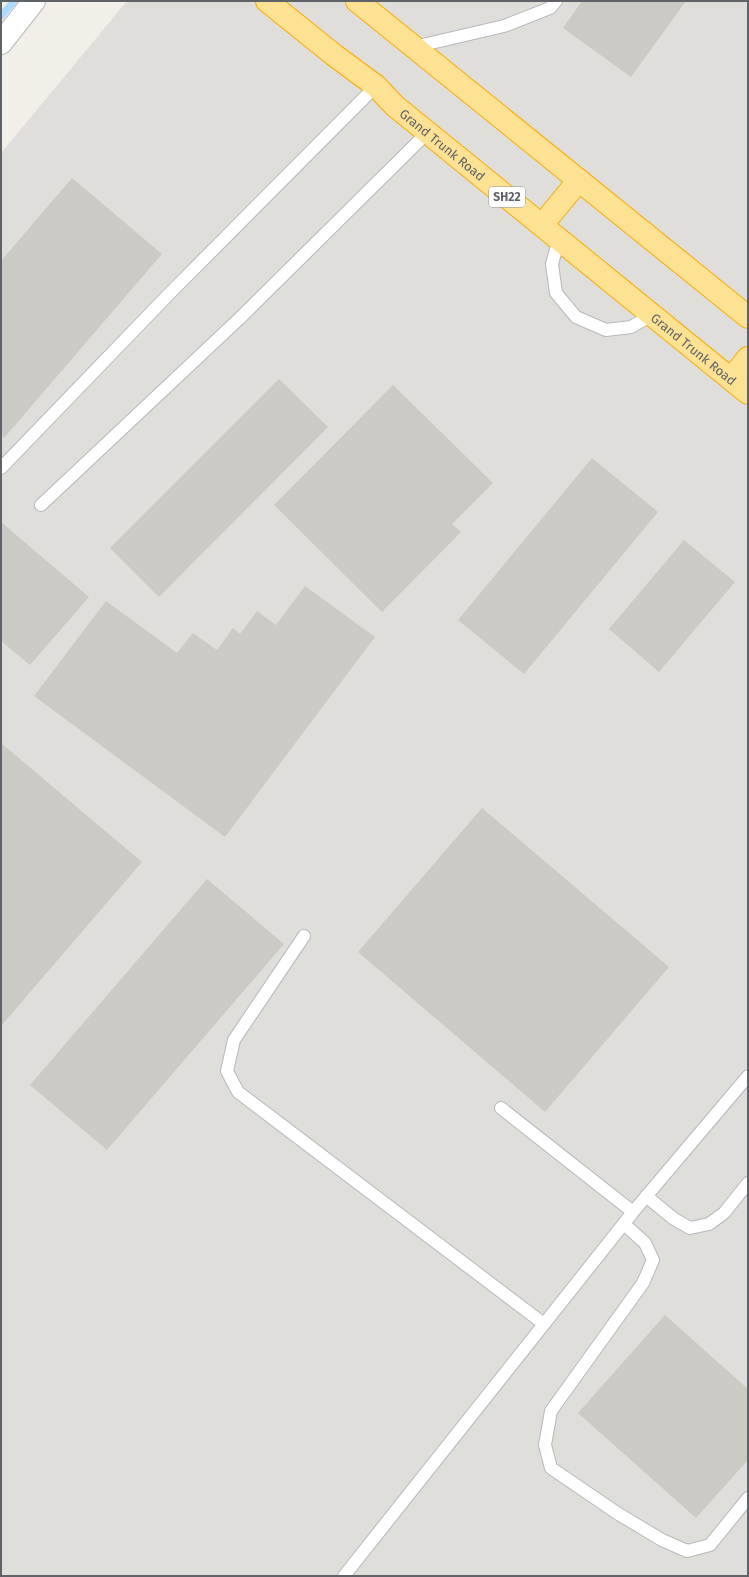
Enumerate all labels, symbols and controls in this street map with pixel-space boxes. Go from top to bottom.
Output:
street label: Grand Trunk Road [397,106,488,184]
road number: SH22 [489,187,525,207]
street label: Grand Trunk Road [648,310,739,388]

